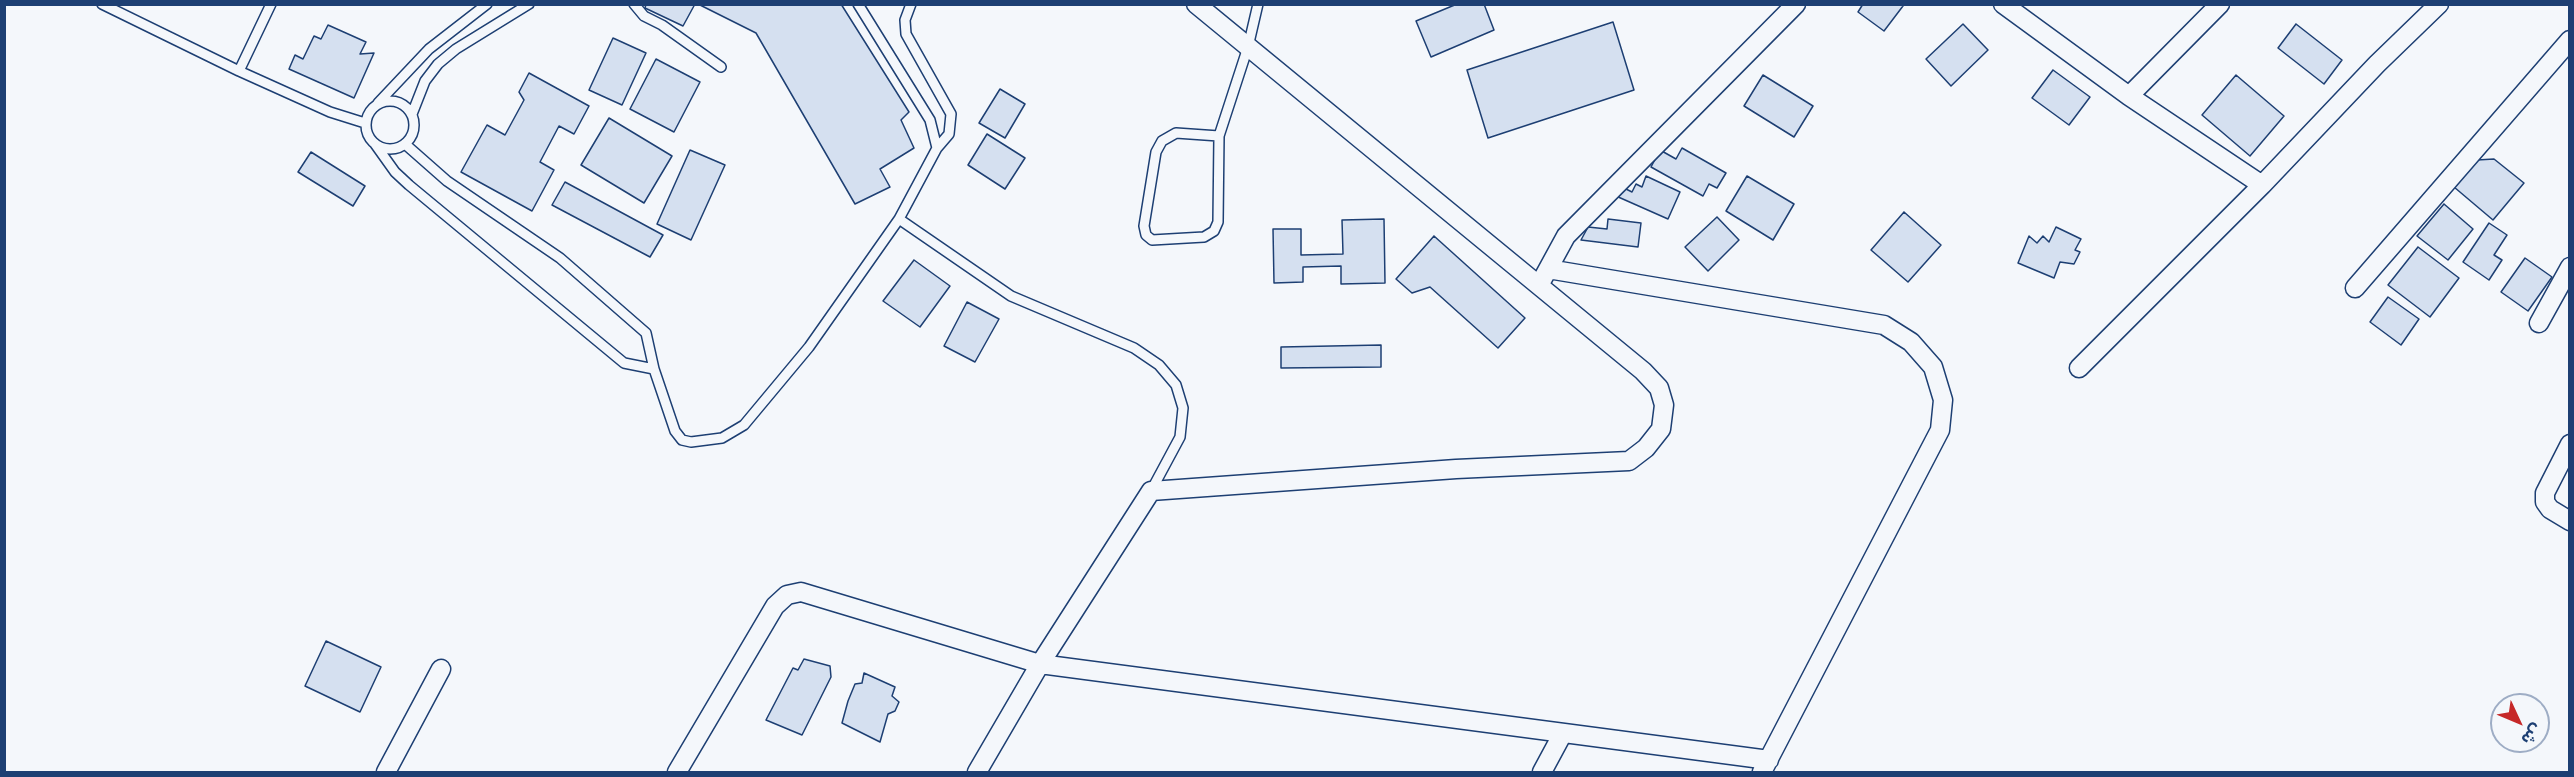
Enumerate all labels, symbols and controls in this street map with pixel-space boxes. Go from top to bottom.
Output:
north arrow [2490,693,2550,753]
text: ش [2517,720,2546,749]

